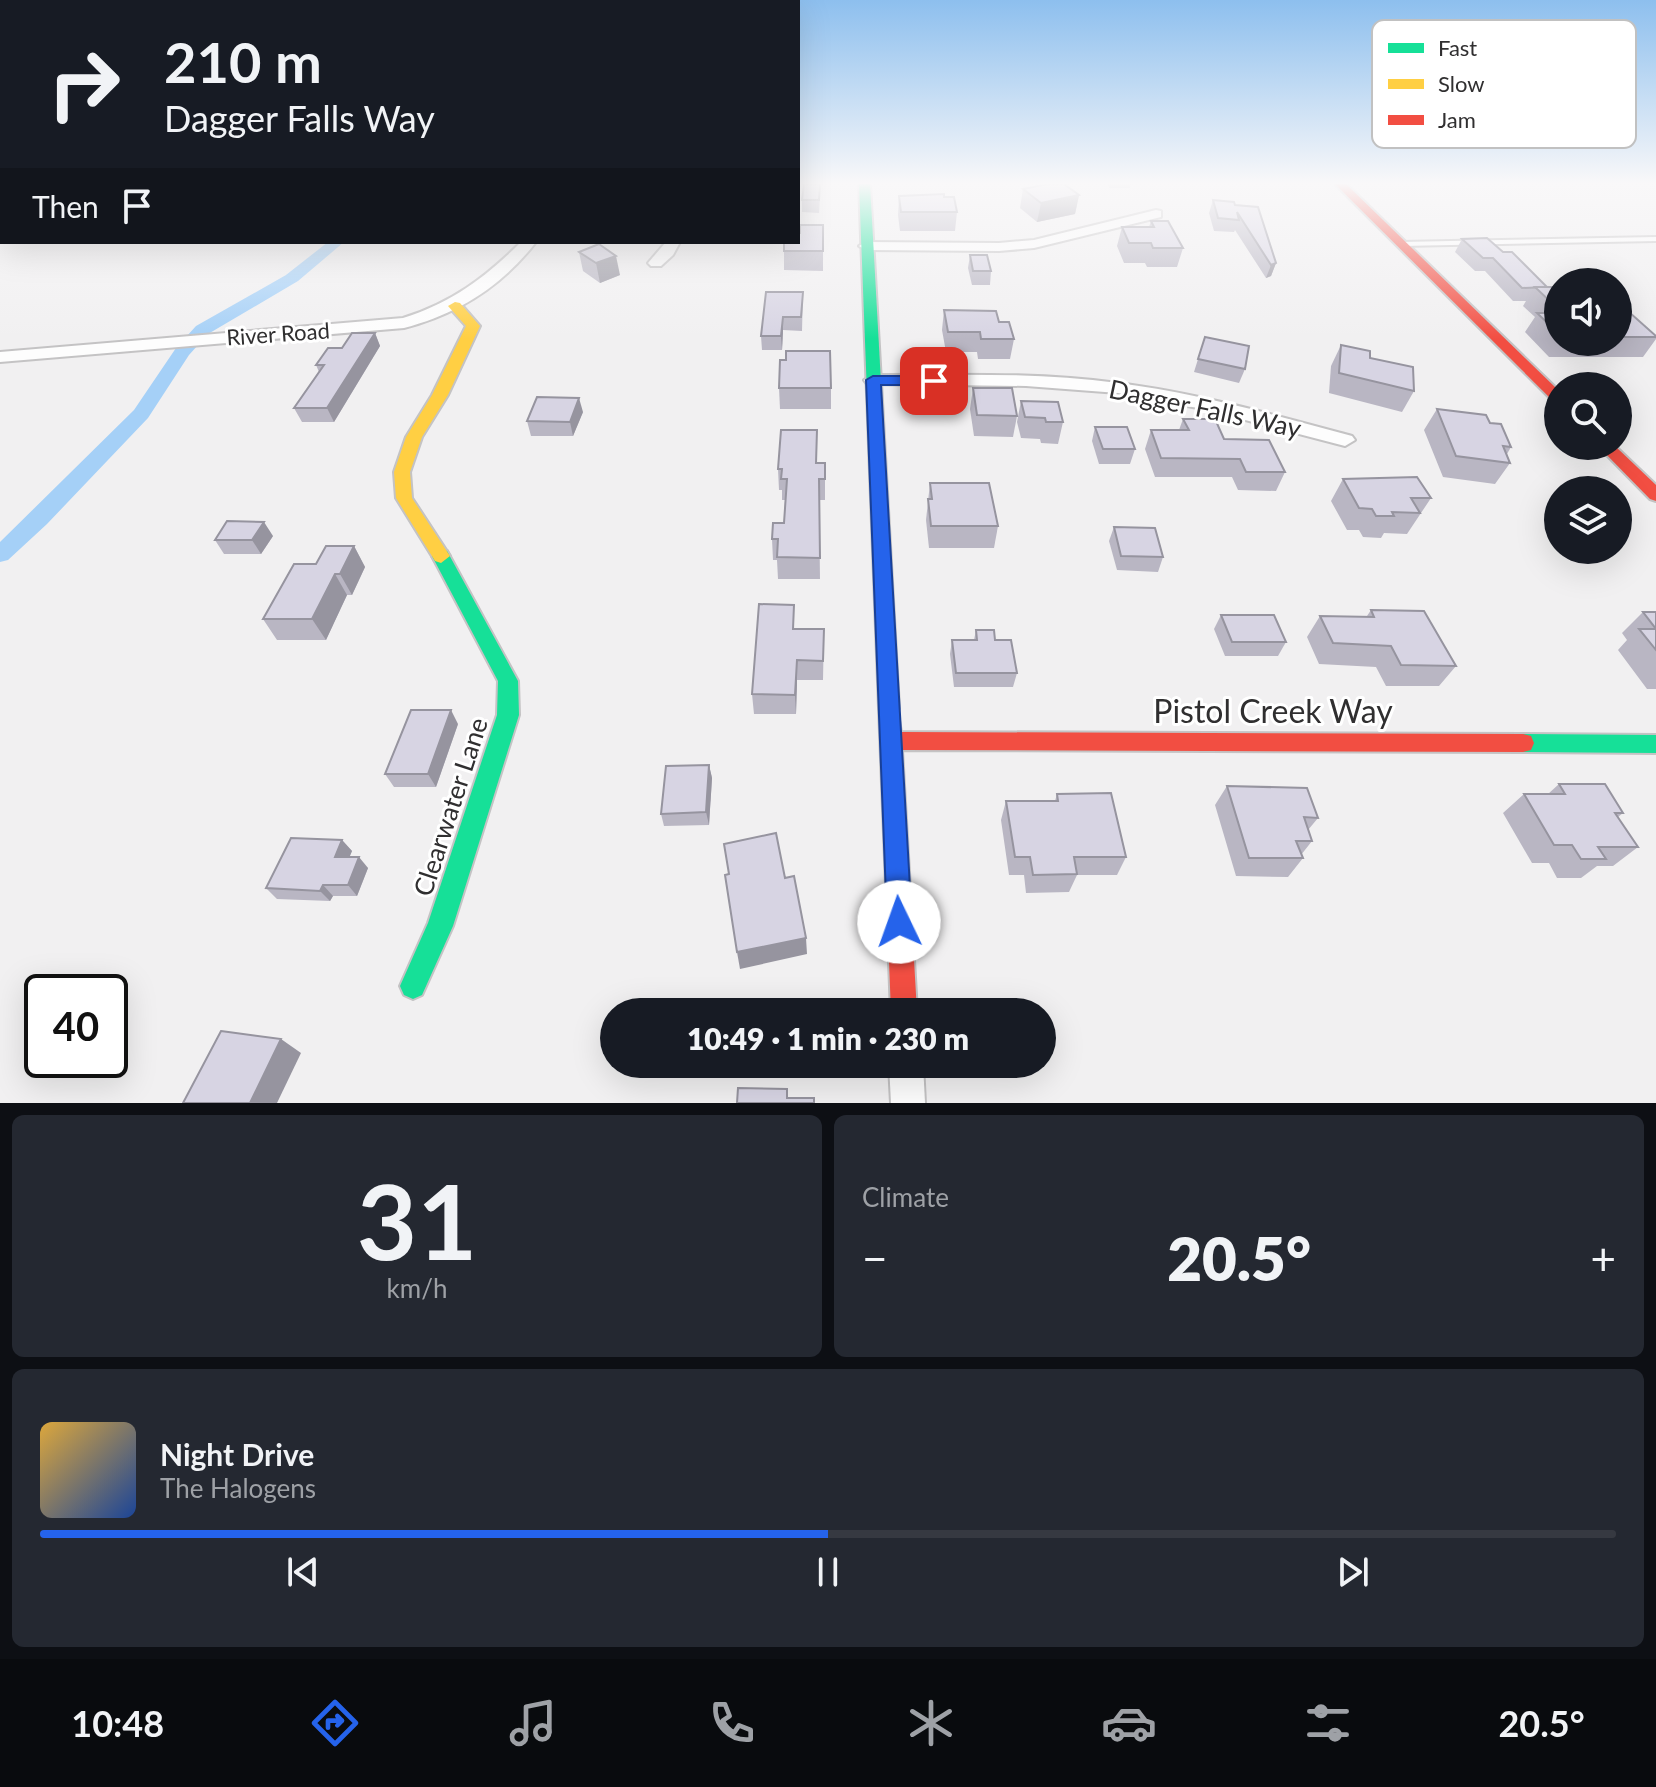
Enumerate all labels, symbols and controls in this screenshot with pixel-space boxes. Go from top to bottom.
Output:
legend [1372,20,1636,148]
text: 210 m [164,28,322,95]
icon: right [32,32,136,136]
text: Fast [1438,34,1477,61]
text: Slow [1438,70,1485,97]
text: Dagger Falls Way [164,96,435,140]
text: Jam [1438,106,1476,133]
icon: arrive [115,184,159,228]
text: Then [32,188,99,224]
map controls [1544,268,1632,564]
button: sound [1544,268,1632,356]
street label: River Road [225,316,331,351]
pin [900,347,968,415]
icon: arrive [912,359,956,403]
street label: Dagger Falls Way [1106,372,1305,444]
button: search [1544,372,1632,460]
button: layers [1544,476,1632,564]
street label: Pistol Creek Way [1153,691,1393,730]
street label: Clearwater Lane [406,713,494,900]
position arrow [857,880,941,964]
speed limit sign: 40 [24,974,128,1078]
text: 10:49 · 1 min · 230 m [687,1020,969,1056]
text: 31 [357,1157,477,1282]
text: Climate [862,1181,949,1213]
text: 20.5° [1167,1222,1311,1294]
text: − [862,1232,888,1284]
text: + [1590,1232,1616,1284]
text: km/h [387,1272,447,1304]
text: Night Drive [160,1436,314,1472]
text: The Halogens [160,1472,316,1504]
icon: previous [281,1550,325,1594]
icon: pause [806,1550,850,1594]
icon: next [1331,1550,1375,1594]
icon: directions [307,1695,363,1751]
icon: music [505,1695,561,1751]
icon: phone [704,1695,760,1751]
icon: climate [903,1695,959,1751]
icon: car [1101,1695,1157,1751]
icon: filters [1300,1695,1356,1751]
text: 10:48 [71,1701,164,1745]
text: 20.5° [1498,1701,1585,1745]

